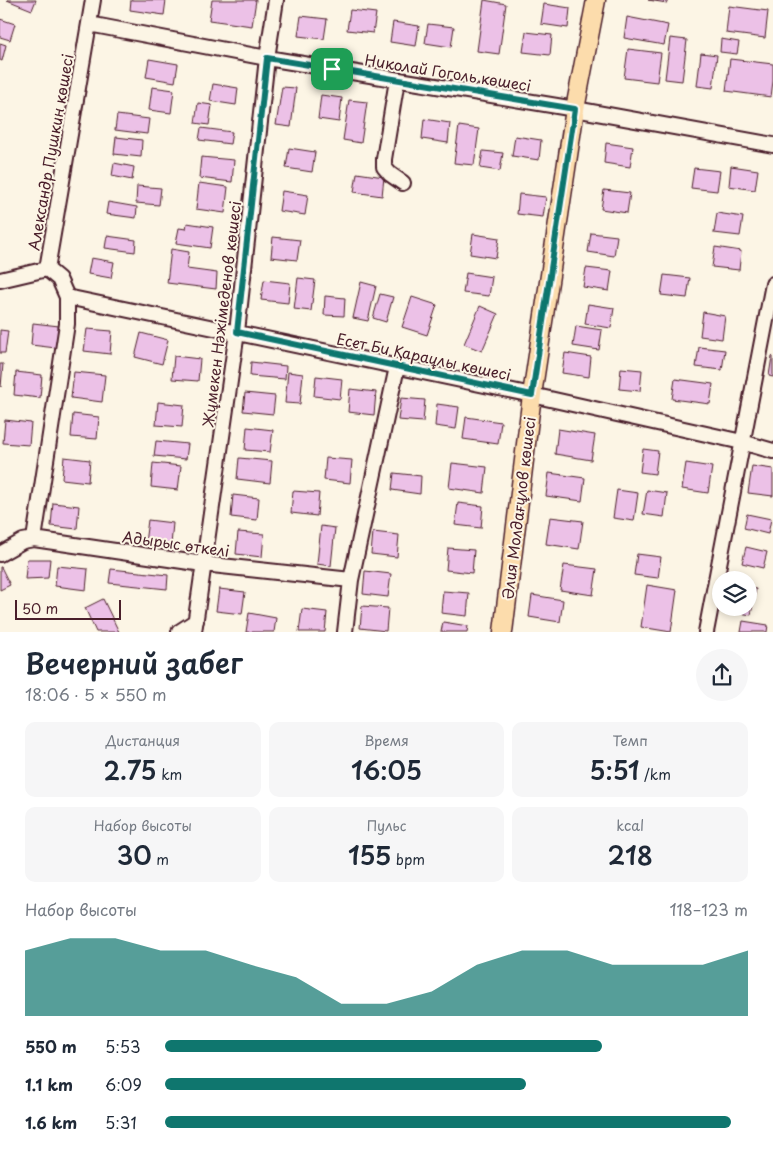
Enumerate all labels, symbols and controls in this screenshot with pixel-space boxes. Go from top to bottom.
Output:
pin [311,48,353,90]
street label: Николай Гоголь көшесі [363,48,533,96]
street label: Александр Пушкин көшесі [21,52,79,252]
icon: arrive [318,55,346,83]
street label: Жұмекен Нәжімеденов көшесі [196,200,246,428]
street label: Есет Би Қараұлы көшесі [335,326,513,386]
street label: Әлия Молдағұлов көшесі [495,415,541,601]
street label: Адырыс өткелі [121,524,231,562]
map controls [712,571,757,616]
button: layers [712,571,757,616]
scale bar [15,596,121,620]
text: 50 m [22,598,58,619]
text: Вечерний забег [25,641,243,684]
button: share [696,649,748,701]
text: 18:06 · 5 × 550 m [25,682,167,706]
text: Дистанция [106,730,180,751]
text: Время [364,730,409,751]
text: Темп [612,730,648,751]
text: 2.75 [103,751,157,789]
text: 16:05 [351,751,422,789]
text: 5:51 [589,751,640,789]
text: km [157,764,182,785]
text: /km [640,764,671,785]
text: Набор высоты [94,815,192,836]
text: Пульс [367,815,406,836]
text: kcal [616,815,644,836]
text: 30 [117,836,152,874]
text: 155 [348,836,392,874]
text: 218 [607,836,653,874]
text: m [152,849,169,870]
text: bpm [392,849,425,870]
text: Набор высоты [25,897,137,921]
text: 118–123 m [669,897,748,921]
text: 550 m [25,1034,77,1058]
text: 5:53 [105,1034,140,1058]
text: 1.1 km [25,1072,73,1096]
text: 6:09 [105,1072,142,1096]
text: 1.6 km [25,1110,77,1134]
text: 5:31 [105,1110,137,1134]

